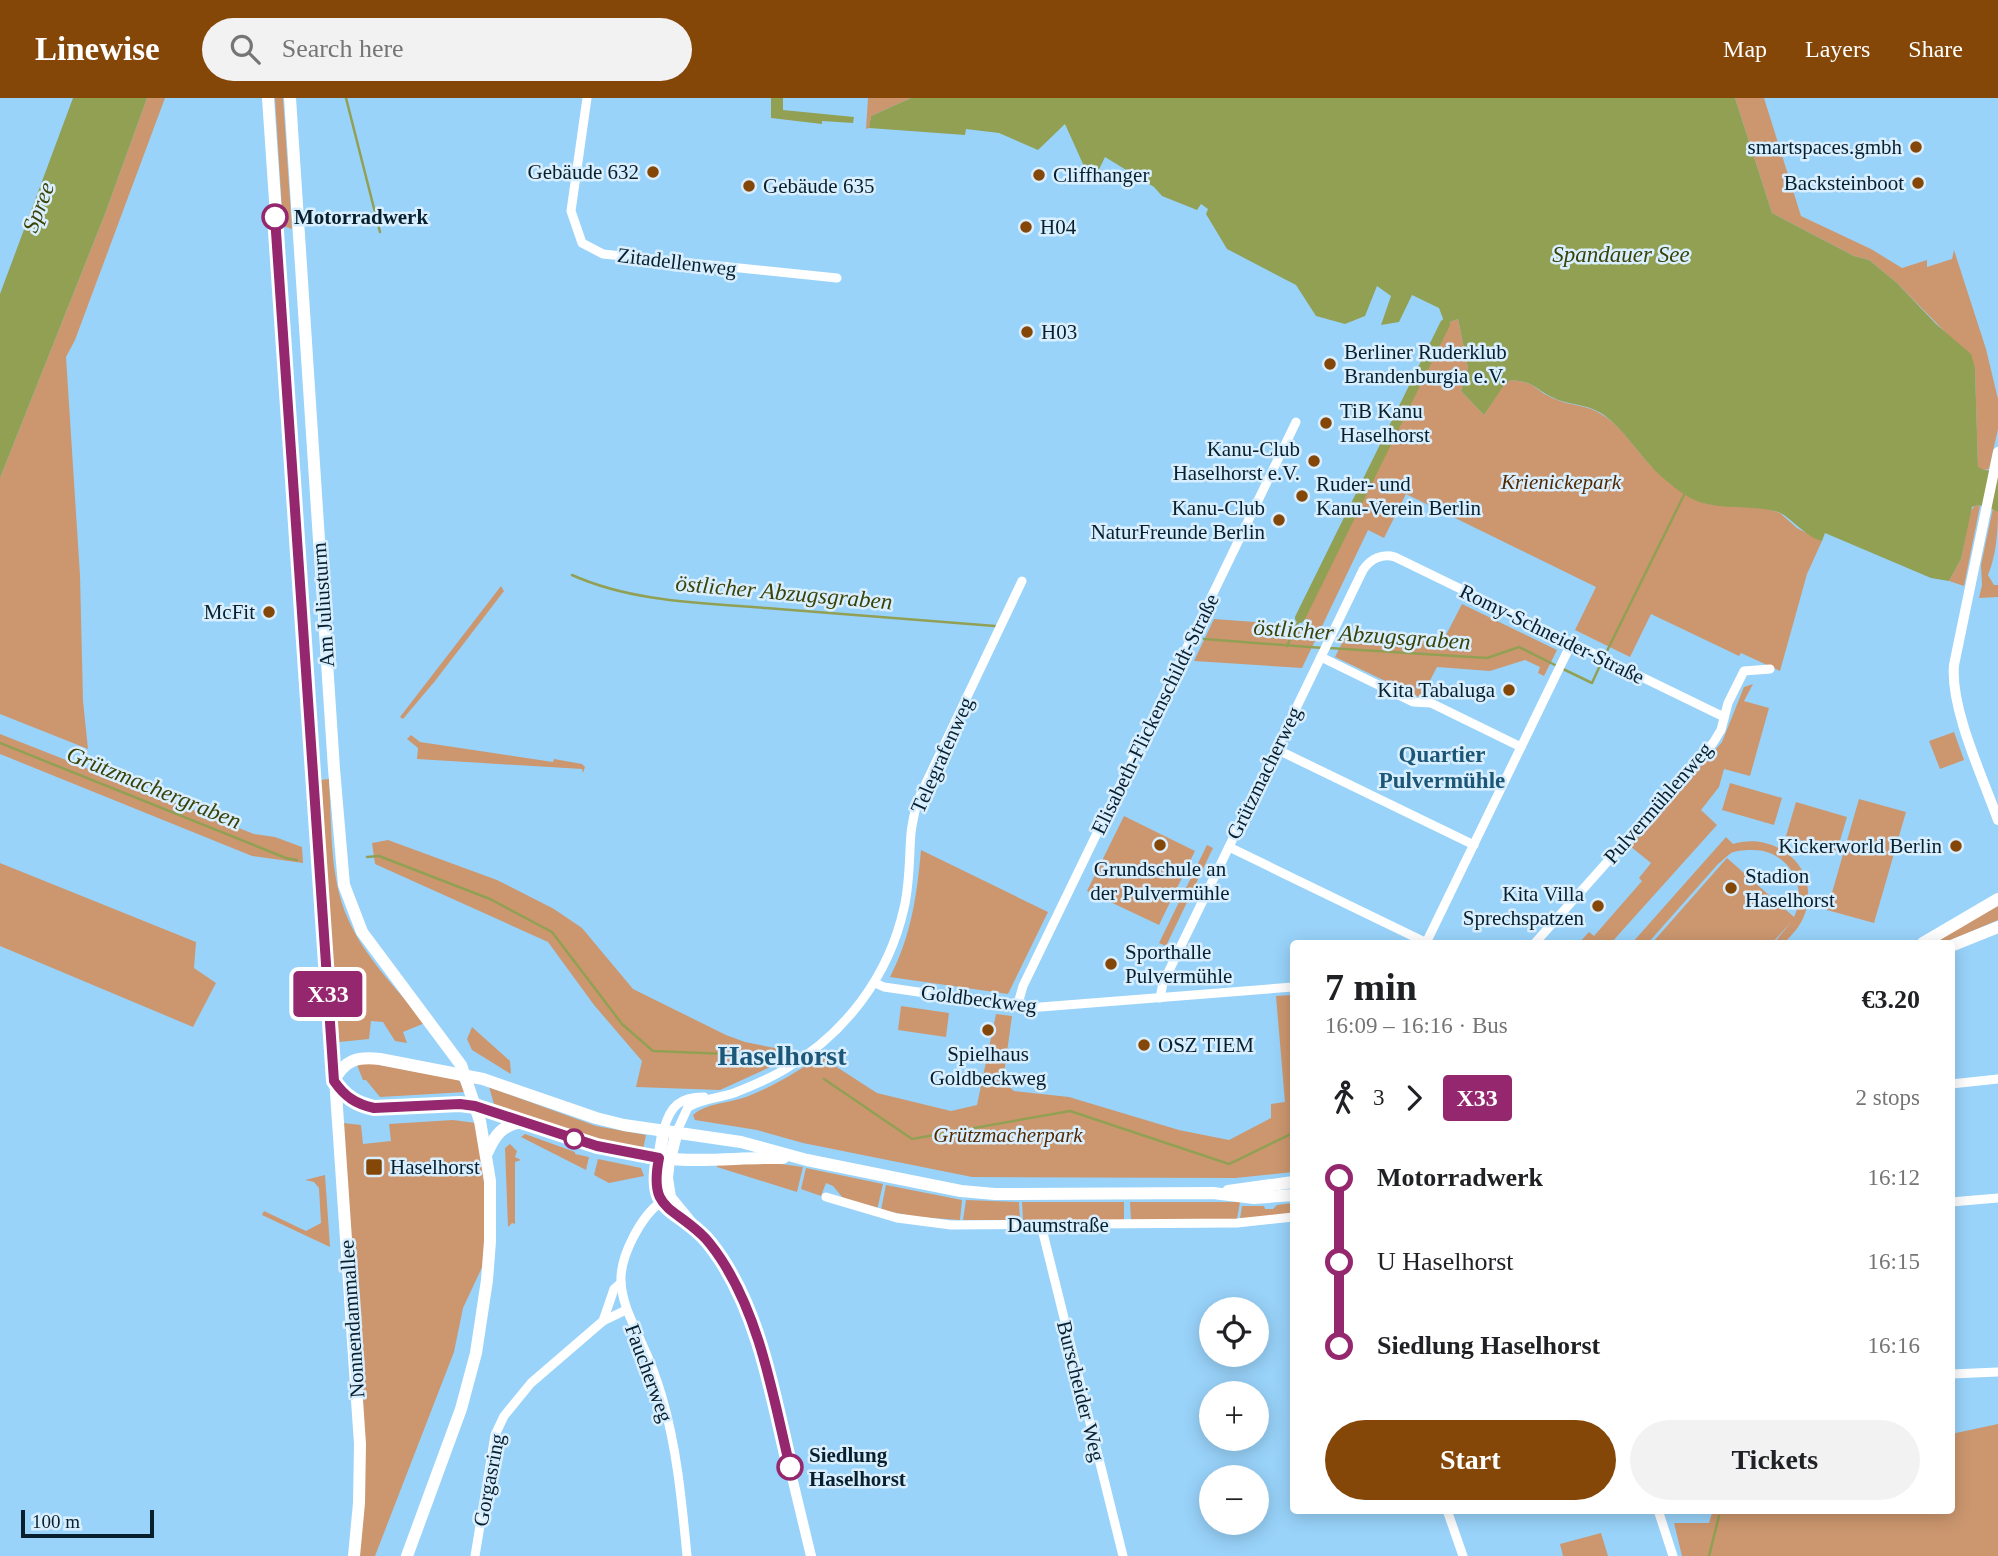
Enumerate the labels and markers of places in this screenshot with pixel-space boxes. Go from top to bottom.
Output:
place label: smartspaces.gmbh [1747,135,1903,159]
marker: smartspaces.gmbh [1908,139,1924,155]
place label: Gebäude 632 [528,160,639,184]
place label: Cliffhanger [1053,163,1149,187]
marker: Gebäude 632 [645,164,661,180]
marker: Cliffhanger [1031,167,1047,183]
place label: Backsteinboot [1784,171,1904,195]
place label: Gebäude 635 [763,174,874,198]
marker: Backsteinboot [1910,175,1926,191]
marker: Gebäude 635 [741,178,757,194]
marker: Motorradwerk [262,204,288,230]
place label: Motorradwerk [294,205,428,229]
place label: H04 [1040,215,1077,239]
marker: H04 [1018,219,1034,235]
place label: H03 [1041,320,1077,344]
marker: H03 [1019,324,1035,340]
place label: Berliner Ruderklub Brandenburgia e.V. [1344,340,1507,388]
marker: Berliner Ruderklub Brandenburgia e.V. [1322,356,1338,372]
place label: TiB Kanu Haselhorst [1340,399,1430,447]
marker: TiB Kanu Haselhorst [1318,415,1334,431]
place label: Kanu-Club Haselhorst e.V. [1173,437,1300,485]
marker: Kanu-Club Haselhorst e.V. [1306,453,1322,469]
place label: Ruder- und Kanu-Verein Berlin [1316,472,1482,520]
marker: Ruder- und Kanu-Verein Berlin [1294,488,1310,504]
place label: Kanu-Club NaturFreunde Berlin [1091,496,1265,544]
marker: Kanu-Club NaturFreunde Berlin [1271,512,1287,528]
place label: McFit [204,600,255,624]
marker: McFit [261,604,277,620]
place label: Kita Tabaluga [1377,678,1496,702]
marker: Kita Tabaluga [1501,682,1517,698]
place label: Kickerworld Berlin [1778,834,1942,858]
marker: Grundschule an der Pulvermühle [1152,837,1168,853]
marker: Kickerworld Berlin [1948,838,1964,854]
place label: Grundschule an der Pulvermühle [1090,857,1230,905]
place label: Stadion Haselhorst [1745,864,1835,912]
marker: Stadion Haselhorst [1723,880,1739,896]
place label: Kita Villa Sprechspatzen [1463,882,1585,930]
marker: Kita Villa Sprechspatzen [1590,898,1606,914]
place label: Sporthalle Pulvermühle [1125,940,1232,988]
marker: Sporthalle Pulvermühle [1103,956,1119,972]
marker: Spielhaus Goldbeckweg [980,1022,996,1038]
place label: OSZ TIEM [1158,1033,1254,1057]
marker: OSZ TIEM [1136,1037,1152,1053]
place label: Spielhaus Goldbeckweg [930,1042,1047,1090]
unlabelled marker [564,1129,584,1149]
place label: Haselhorst [390,1155,480,1179]
marker: Haselhorst [364,1157,384,1177]
place label: Siedlung Haselhorst [809,1443,906,1491]
marker: Siedlung Haselhorst [777,1454,803,1480]

